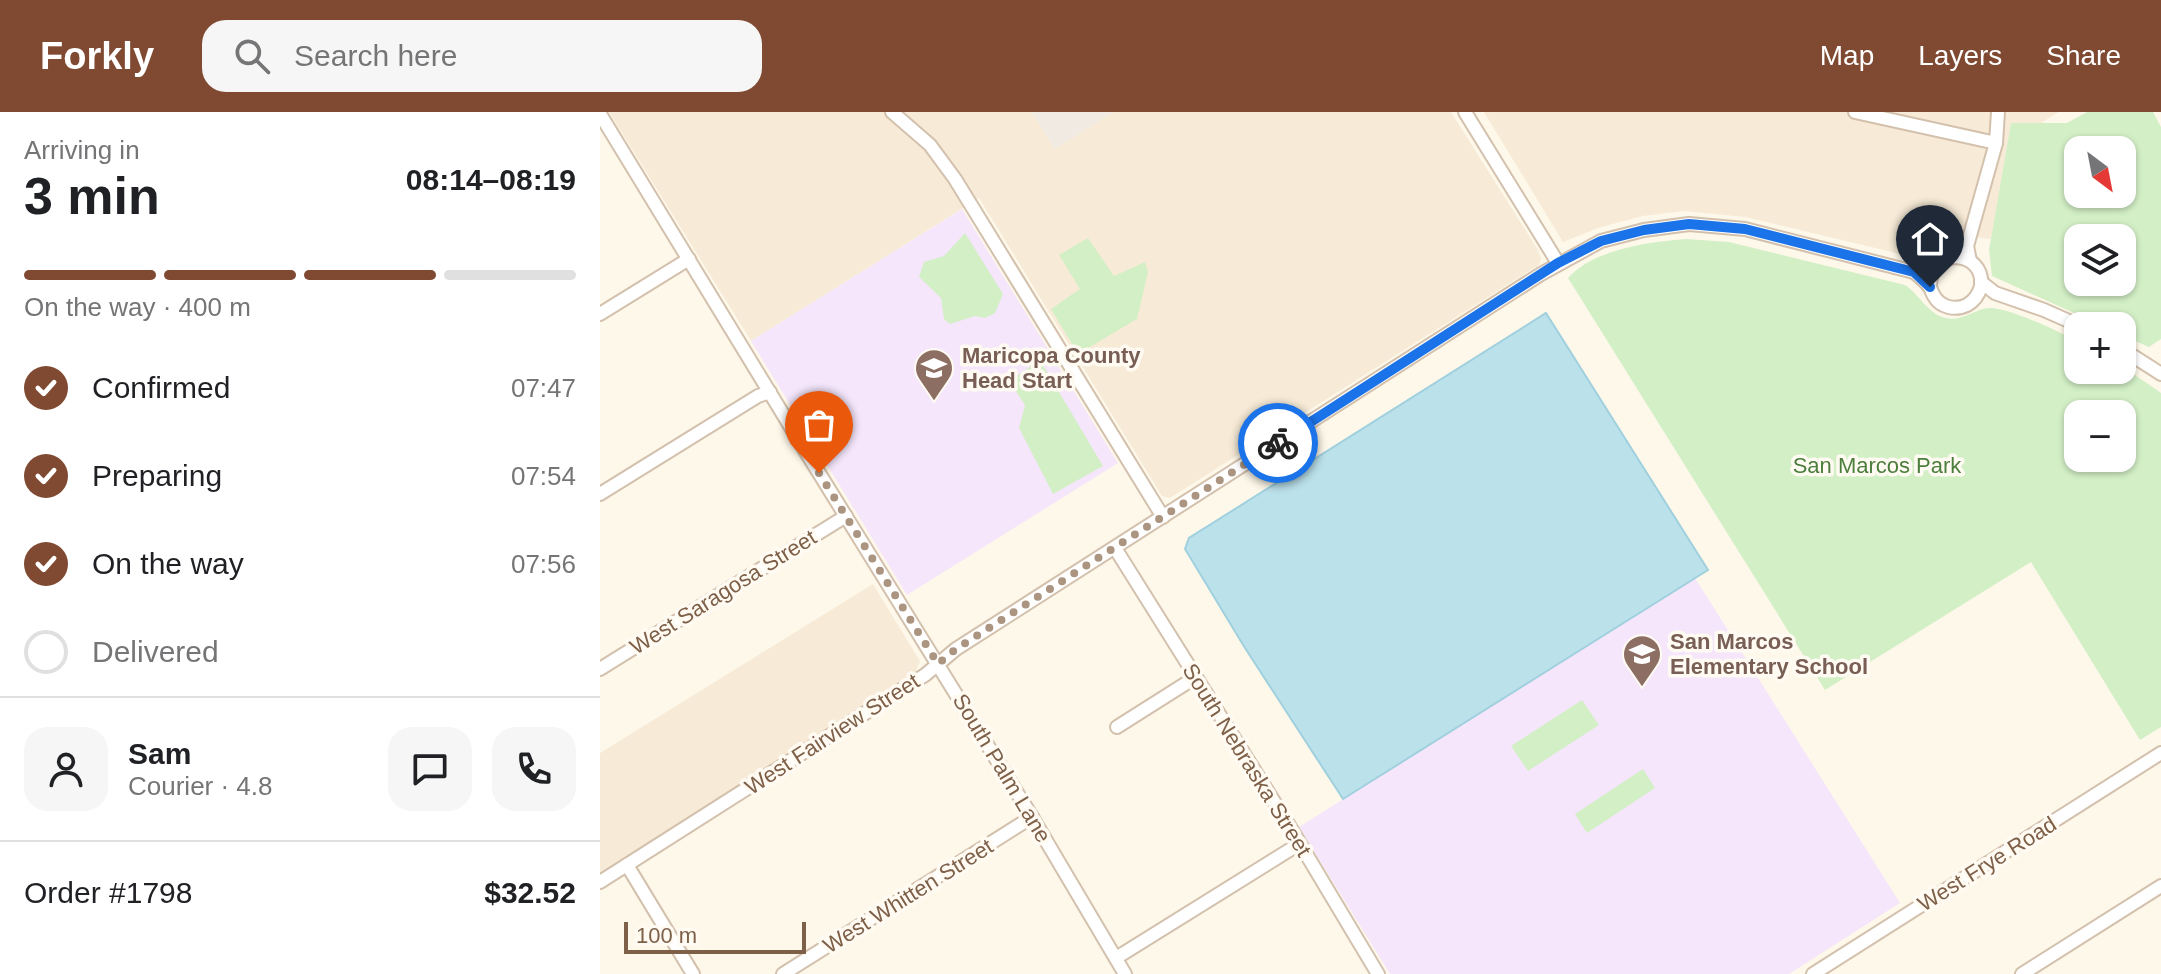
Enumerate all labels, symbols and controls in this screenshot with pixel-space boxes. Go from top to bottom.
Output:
search box [202,20,762,92]
icon: search [230,34,274,78]
text: Forkly [40,35,154,77]
text: Search here [294,39,457,72]
text: Map [1820,40,1874,71]
text: Layers [1918,40,2002,71]
text: Share [2046,40,2121,71]
text: Arriving in [24,135,140,165]
north arrow [2064,136,2136,208]
map controls [2064,136,2136,472]
text: 08:14–08:19 [406,163,576,196]
text: 3 min [24,167,160,225]
pin [1896,205,1964,287]
icon: home [1908,217,1952,261]
button: layers [2064,224,2136,296]
text: On the way · 400 m [24,292,251,322]
button: + [2064,312,2136,384]
place label: Maricopa County Head Start [962,343,1141,393]
school or university icon: Maricopa County Head Start [913,347,955,402]
icon: check [24,366,68,410]
text: Confirmed [92,371,230,404]
text: 07:47 [511,373,576,403]
pin [785,391,853,473]
button: − [2064,400,2136,472]
icon: bag [797,403,841,447]
courier [1238,403,1318,483]
icon: bike [1256,421,1300,465]
park label: San Marcos Park [1793,453,1962,478]
icon: check [24,454,68,498]
text: Preparing [92,459,222,492]
text: 07:54 [511,461,576,491]
street label: West Saragosa Street [625,524,821,660]
icon: check [24,542,68,586]
text: On the way [92,547,244,580]
text: 07:56 [511,549,576,579]
place label: San Marcos Elementary School [1670,629,1868,679]
school or university icon: San Marcos Elementary School [1621,633,1663,688]
text: Delivered [92,635,219,668]
street label: South Nebraska Street [1177,659,1317,861]
street label: West Fairview Street [740,668,924,800]
street label: South Palm Lane [948,689,1056,847]
button: person [24,727,108,811]
button: chat [388,727,472,811]
button: phone [492,727,576,811]
text: Sam [128,737,191,770]
text: Courier · 4.8 [128,771,273,801]
street label: West Frye Road [1913,811,2061,917]
street label: West Whitten Street [819,834,997,958]
text: Order #1798 [24,876,192,909]
text: $32.52 [484,876,576,909]
scale bar [624,918,806,954]
text: 100 m [636,923,697,948]

